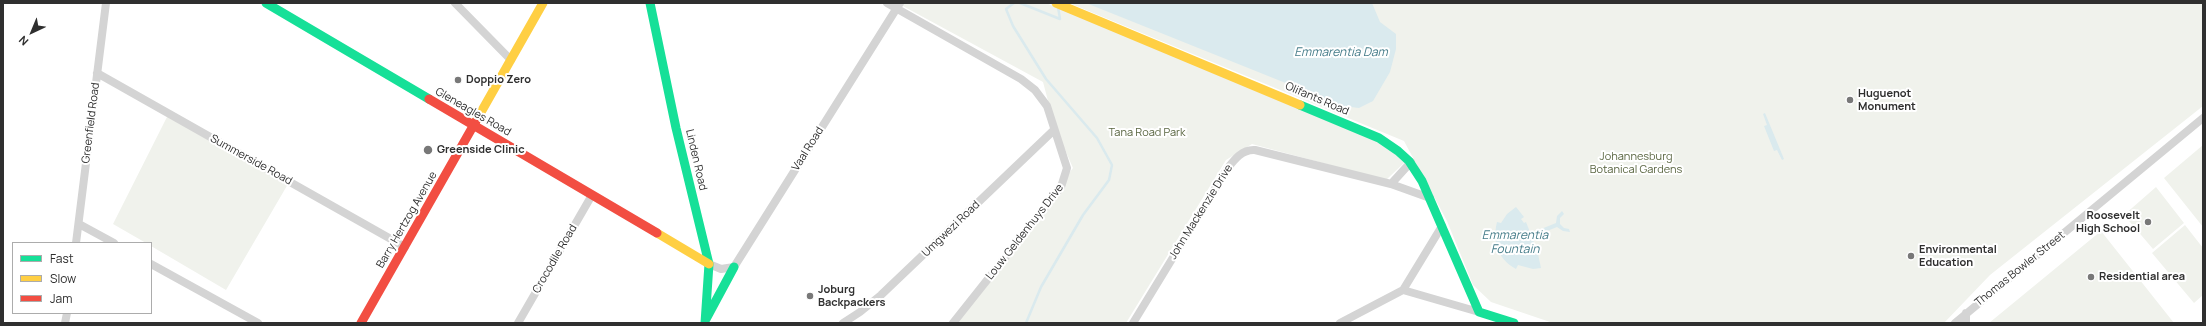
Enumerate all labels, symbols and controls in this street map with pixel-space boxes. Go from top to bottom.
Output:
north arrow [12,12,52,52]
text: N [15,33,31,49]
water label: Emmarentia Dam [1294,46,1388,60]
place label: Doppio Zero [466,73,531,87]
marker: Doppio Zero [453,75,463,85]
street label: Olifants Road [1283,80,1351,118]
street label: Greenfield Road [79,82,103,164]
street label: Gleneagles Road [433,85,513,139]
place label: Huguenot Monument [1858,87,1916,113]
marker: Huguenot Monument [1845,95,1855,105]
street label: Vaal Road [789,125,827,173]
park label: Tana Road Park [1109,126,1185,140]
street label: Linden Road [683,128,709,192]
street label: Summerside Road [208,132,294,188]
place label: Greenside Clinic [437,143,525,157]
marker: Greenside Clinic [422,144,434,156]
park label: Johannesburg Botanical Gardens [1590,150,1682,176]
street label: John Mackenzie Drive [1166,162,1236,262]
street label: Barry Hertzog Avenue [374,169,440,271]
street label: Louw Geldenhuys Drive [983,181,1067,283]
street label: Umgwezi Road [919,198,983,260]
place label: Roosevelt High School [2076,209,2140,235]
marker: Roosevelt High School [2143,217,2153,227]
street label: Crocodile Road [530,222,580,296]
water label: Emmarentia Fountain [1482,229,1548,257]
street label: Thomas Bowler Street [1972,229,2068,309]
legend [12,242,152,314]
place label: Environmental Education [1919,243,1997,269]
text: Fast [50,250,74,267]
marker: Environmental Education [1906,251,1916,261]
text: Slow [50,270,76,287]
place label: Residential area [2099,270,2185,284]
marker: Residential area [2086,272,2096,282]
place label: Joburg Backpackers [818,283,886,309]
text: Jam [50,290,72,307]
marker: Joburg Backpackers [805,291,815,301]

